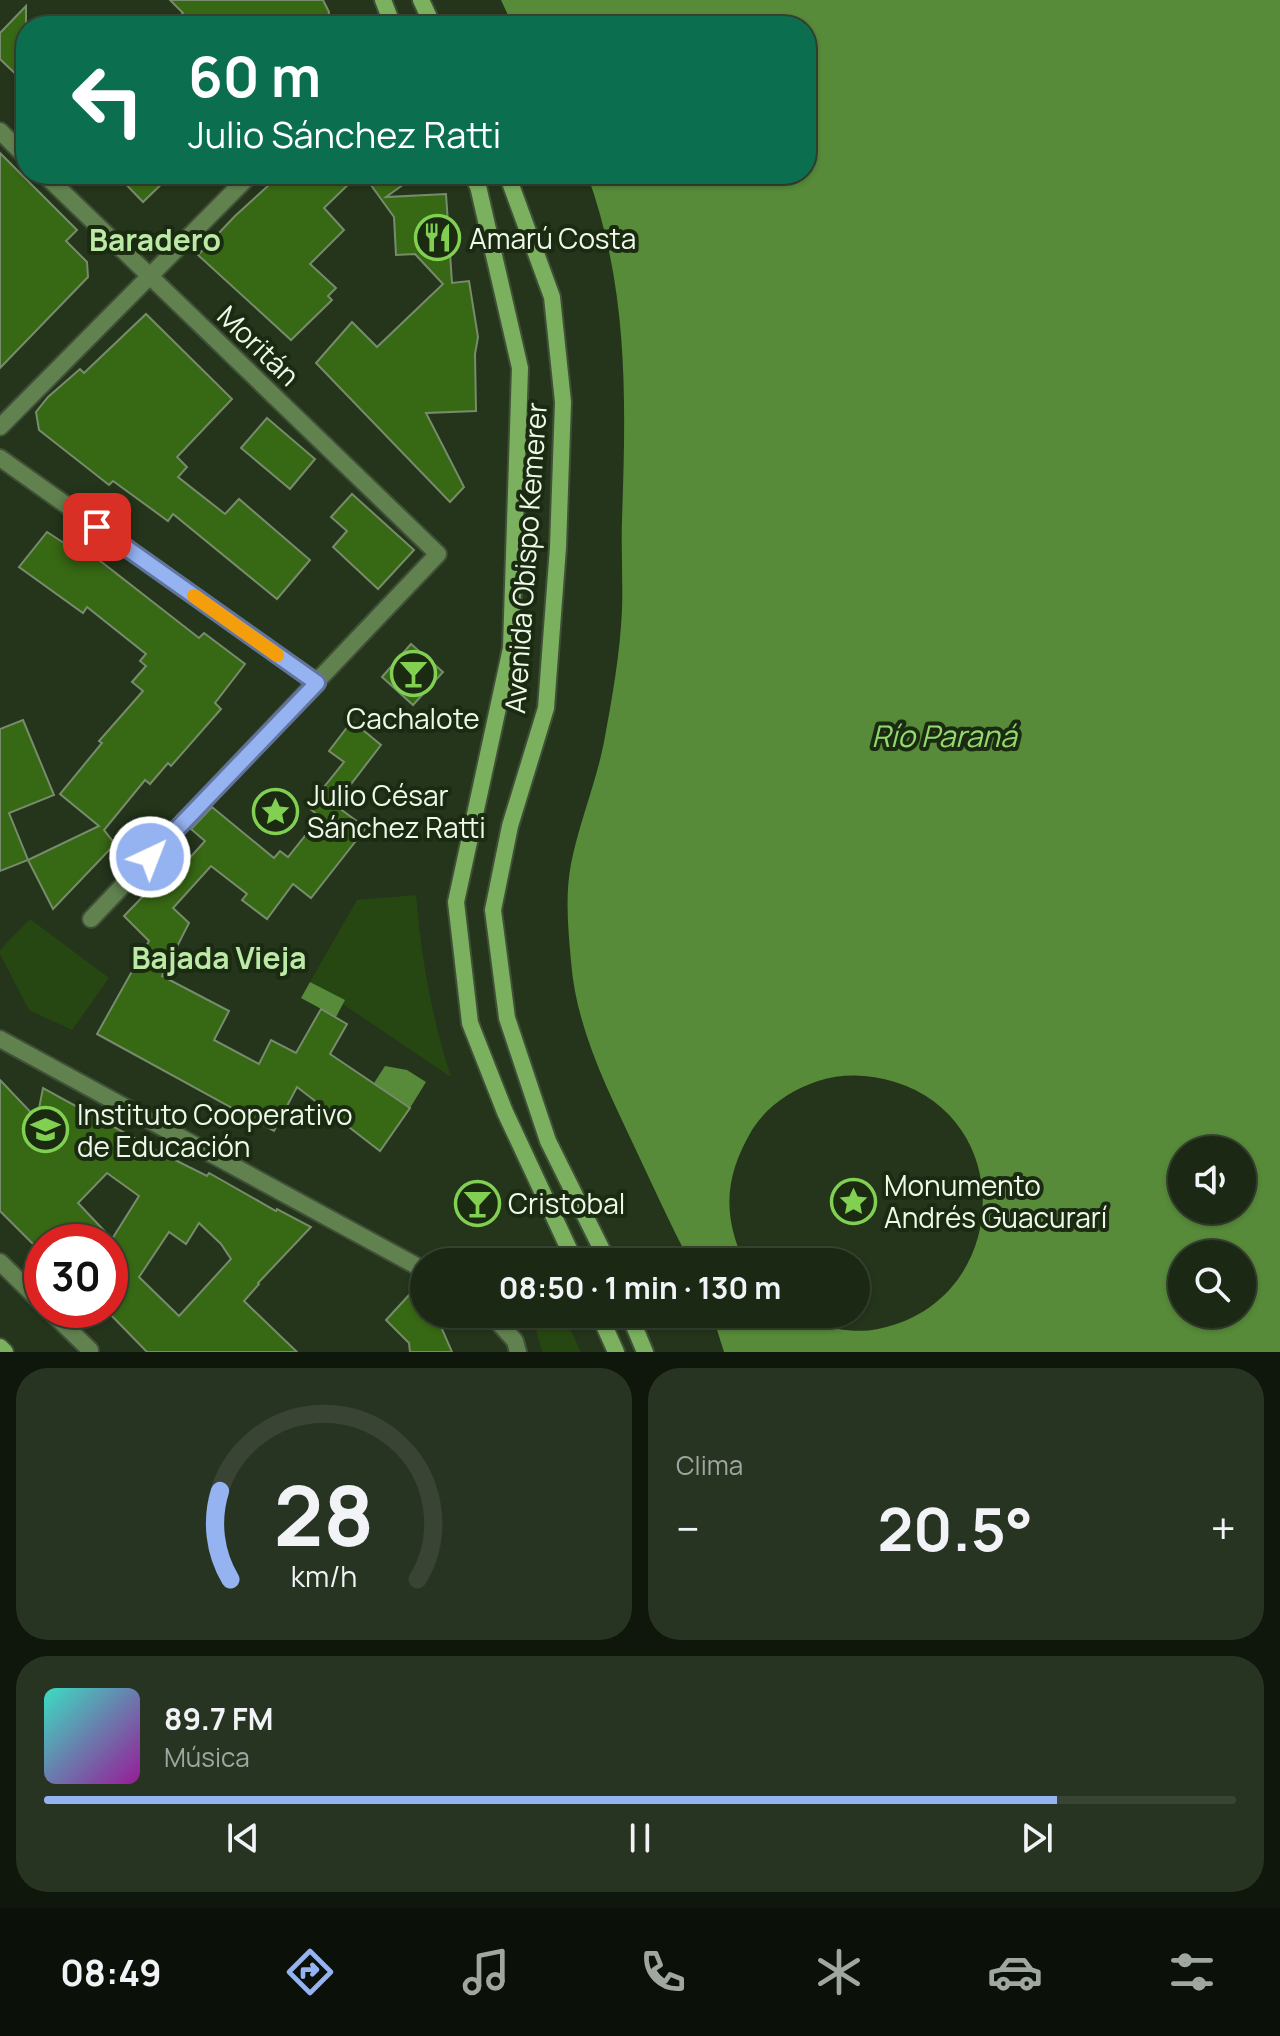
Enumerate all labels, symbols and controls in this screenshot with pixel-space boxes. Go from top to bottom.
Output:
text: 60 m [188,37,321,114]
icon: left [56,48,160,152]
text: Julio Sánchez Ratti [188,110,501,159]
restaurant icon: Amarú Costa [414,214,462,262]
district label: Baradero [89,219,221,260]
place label: Amarú Costa [469,219,636,257]
street label: Moritán [210,297,308,393]
street label: Avenida Obispo Kemerer [495,401,555,715]
pin [63,493,131,561]
icon: arrive [75,505,119,549]
bar icon: Cachalote [389,649,437,697]
place label: Cachalote [346,699,480,737]
water label: Río Paraná [871,715,1018,756]
place label: Julio César Sánchez Ratti [307,776,486,846]
place icon: Julio César Sánchez Ratti [252,787,300,835]
position arrow [108,815,192,899]
district label: Bajada Vieja [132,937,306,978]
place label: Instituto Cooperativo de Educación [77,1095,352,1165]
school or university icon: Instituto Cooperativo de Educación [22,1106,70,1154]
map controls [1168,1136,1256,1328]
button: sound [1168,1136,1256,1224]
place label: Monumento Andrés Guacurarí [884,1166,1107,1236]
place icon: Monumento Andrés Guacurarí [829,1177,877,1225]
bar icon: Cristobal [453,1179,501,1227]
place label: Cristobal [508,1184,625,1222]
speed limit sign: 30 [24,1224,128,1328]
button: search [1168,1240,1256,1328]
text: 08:50 · 1 min · 130 m [499,1267,781,1308]
text: Clima [676,1447,743,1483]
text: 28 [274,1457,374,1571]
text: 20.5° [877,1487,1033,1569]
text: − [676,1498,700,1558]
text: + [1211,1498,1236,1558]
text: km/h [291,1557,357,1596]
text: 89.7 FM [164,1698,273,1739]
text: Música [164,1739,250,1775]
icon: previous [221,1816,265,1860]
icon: pause [618,1816,662,1860]
icon: next [1015,1816,1059,1860]
icon: directions [282,1944,338,2000]
icon: music [458,1944,514,2000]
icon: phone [635,1944,691,2000]
icon: climate [811,1944,867,2000]
icon: car [987,1944,1043,2000]
icon: filters [1164,1944,1220,2000]
text: 08:49 [60,1948,162,1997]

